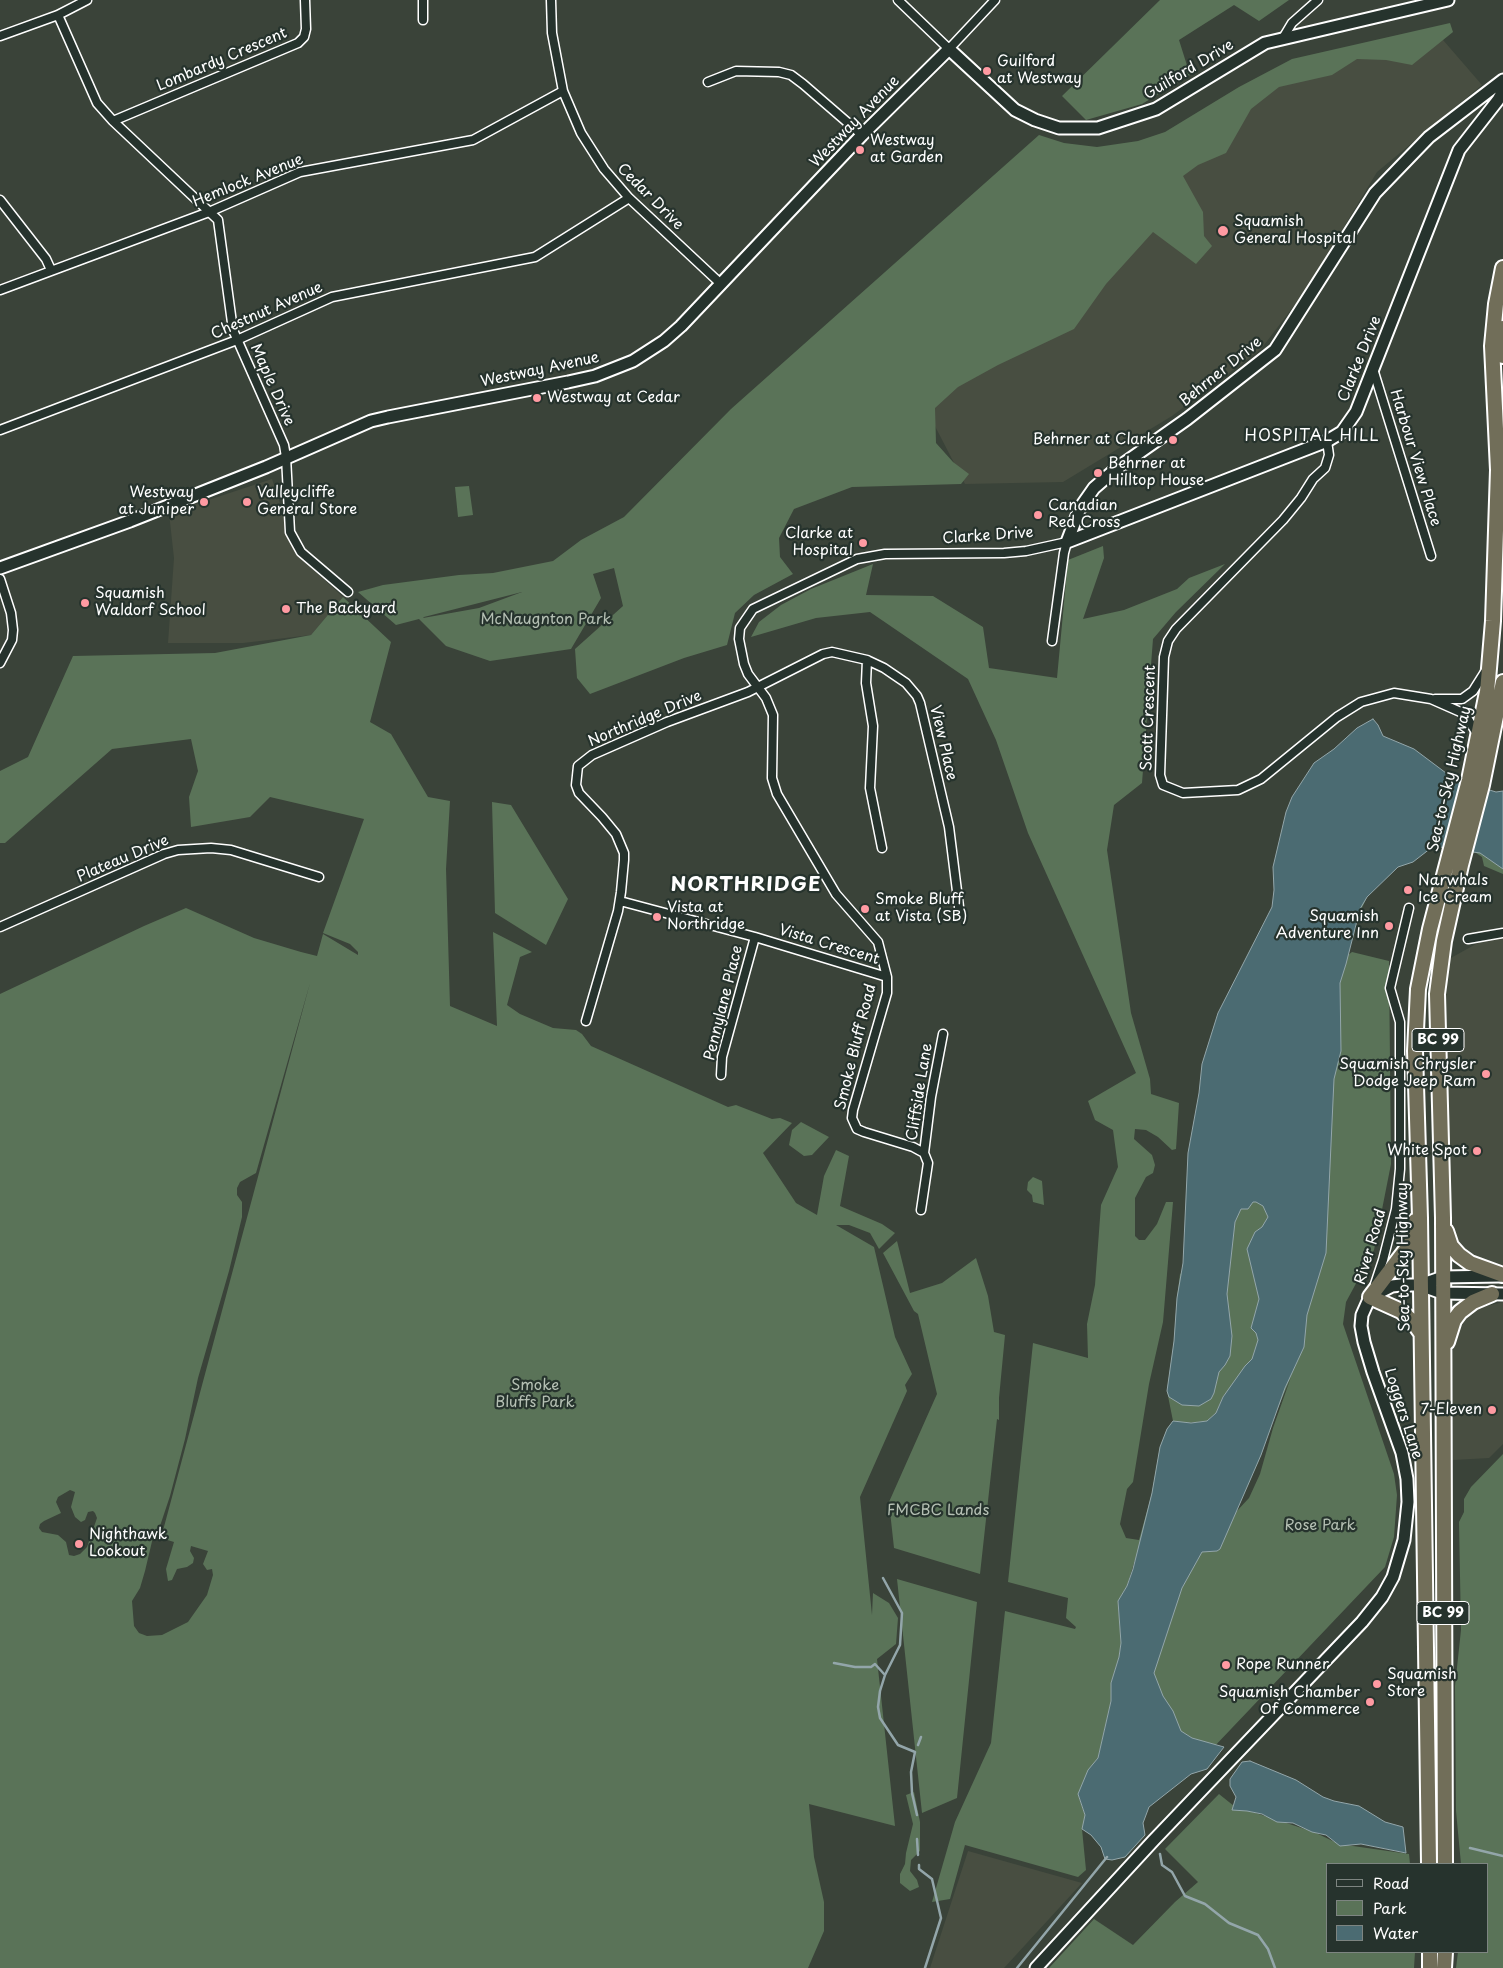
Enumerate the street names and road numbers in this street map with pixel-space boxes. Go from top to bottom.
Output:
street label: Lombardy Crescent [154,24,290,96]
street label: Guilford Drive [1141,36,1237,104]
street label: Westway Avenue [807,72,903,172]
street label: Hemlock Avenue [190,151,306,211]
street label: Cedar Drive [613,160,687,234]
street label: Chestnut Avenue [209,278,325,344]
street label: Clarke Drive [1335,313,1385,405]
street label: Behrner Drive [1176,333,1266,411]
street label: Maple Drive [246,341,298,429]
street label: Westway Avenue [479,349,601,391]
street label: Harbour View Place [1386,387,1444,529]
street label: Clarke Drive [942,524,1034,548]
street label: Scott Crescent [1138,665,1160,771]
street label: Northridge Drive [586,687,704,751]
street label: View Place [926,704,960,782]
street label: Sea-to-Sky Highway [1424,704,1476,854]
street label: Plateau Drive [74,832,172,886]
street label: Vista Crescent [777,921,881,969]
street label: Pennylane Place [701,944,747,1062]
street label: Smoke Bluff Road [832,982,880,1112]
road number: BC 99 [1412,1028,1464,1052]
street label: Cliffside Lane [903,1042,937,1142]
street label: Sea-to-Sky Highway [1394,1182,1414,1332]
street label: River Road [1352,1207,1390,1287]
street label: Loggers Lane [1380,1366,1426,1462]
road number: BC 99 [1417,1602,1469,1625]

